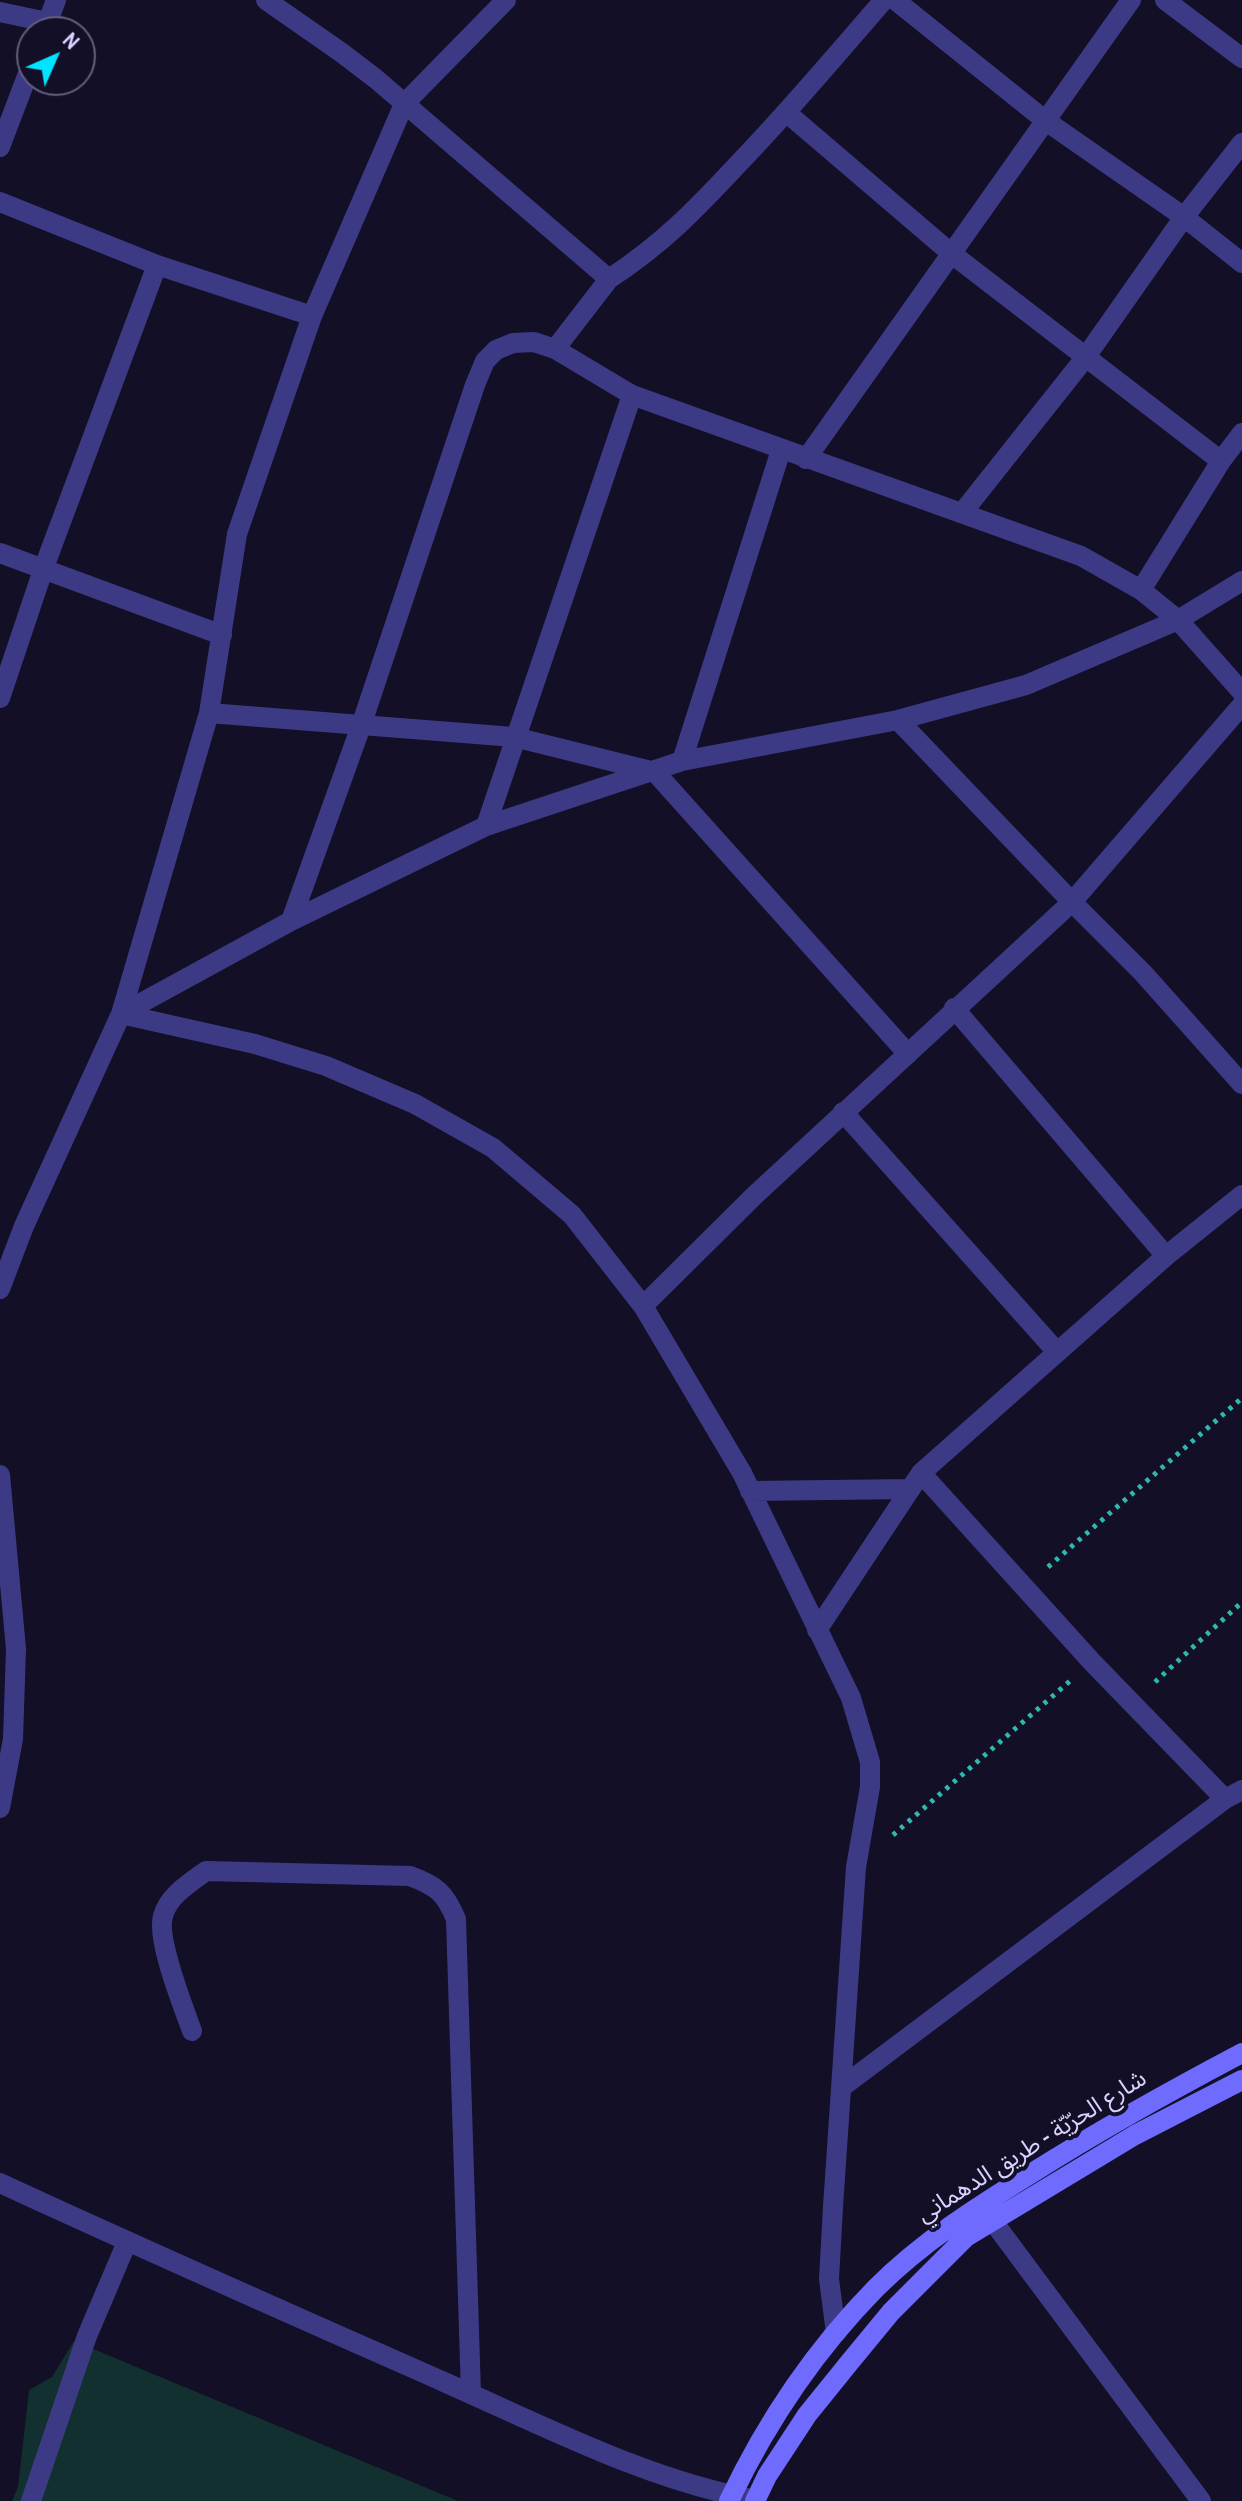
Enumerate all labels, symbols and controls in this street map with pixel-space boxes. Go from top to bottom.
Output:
north arrow [16,16,96,96]
text: N [56,25,87,56]
street label: شارع الحرّيّة - طريق الدهماني [912,2065,1152,2229]

